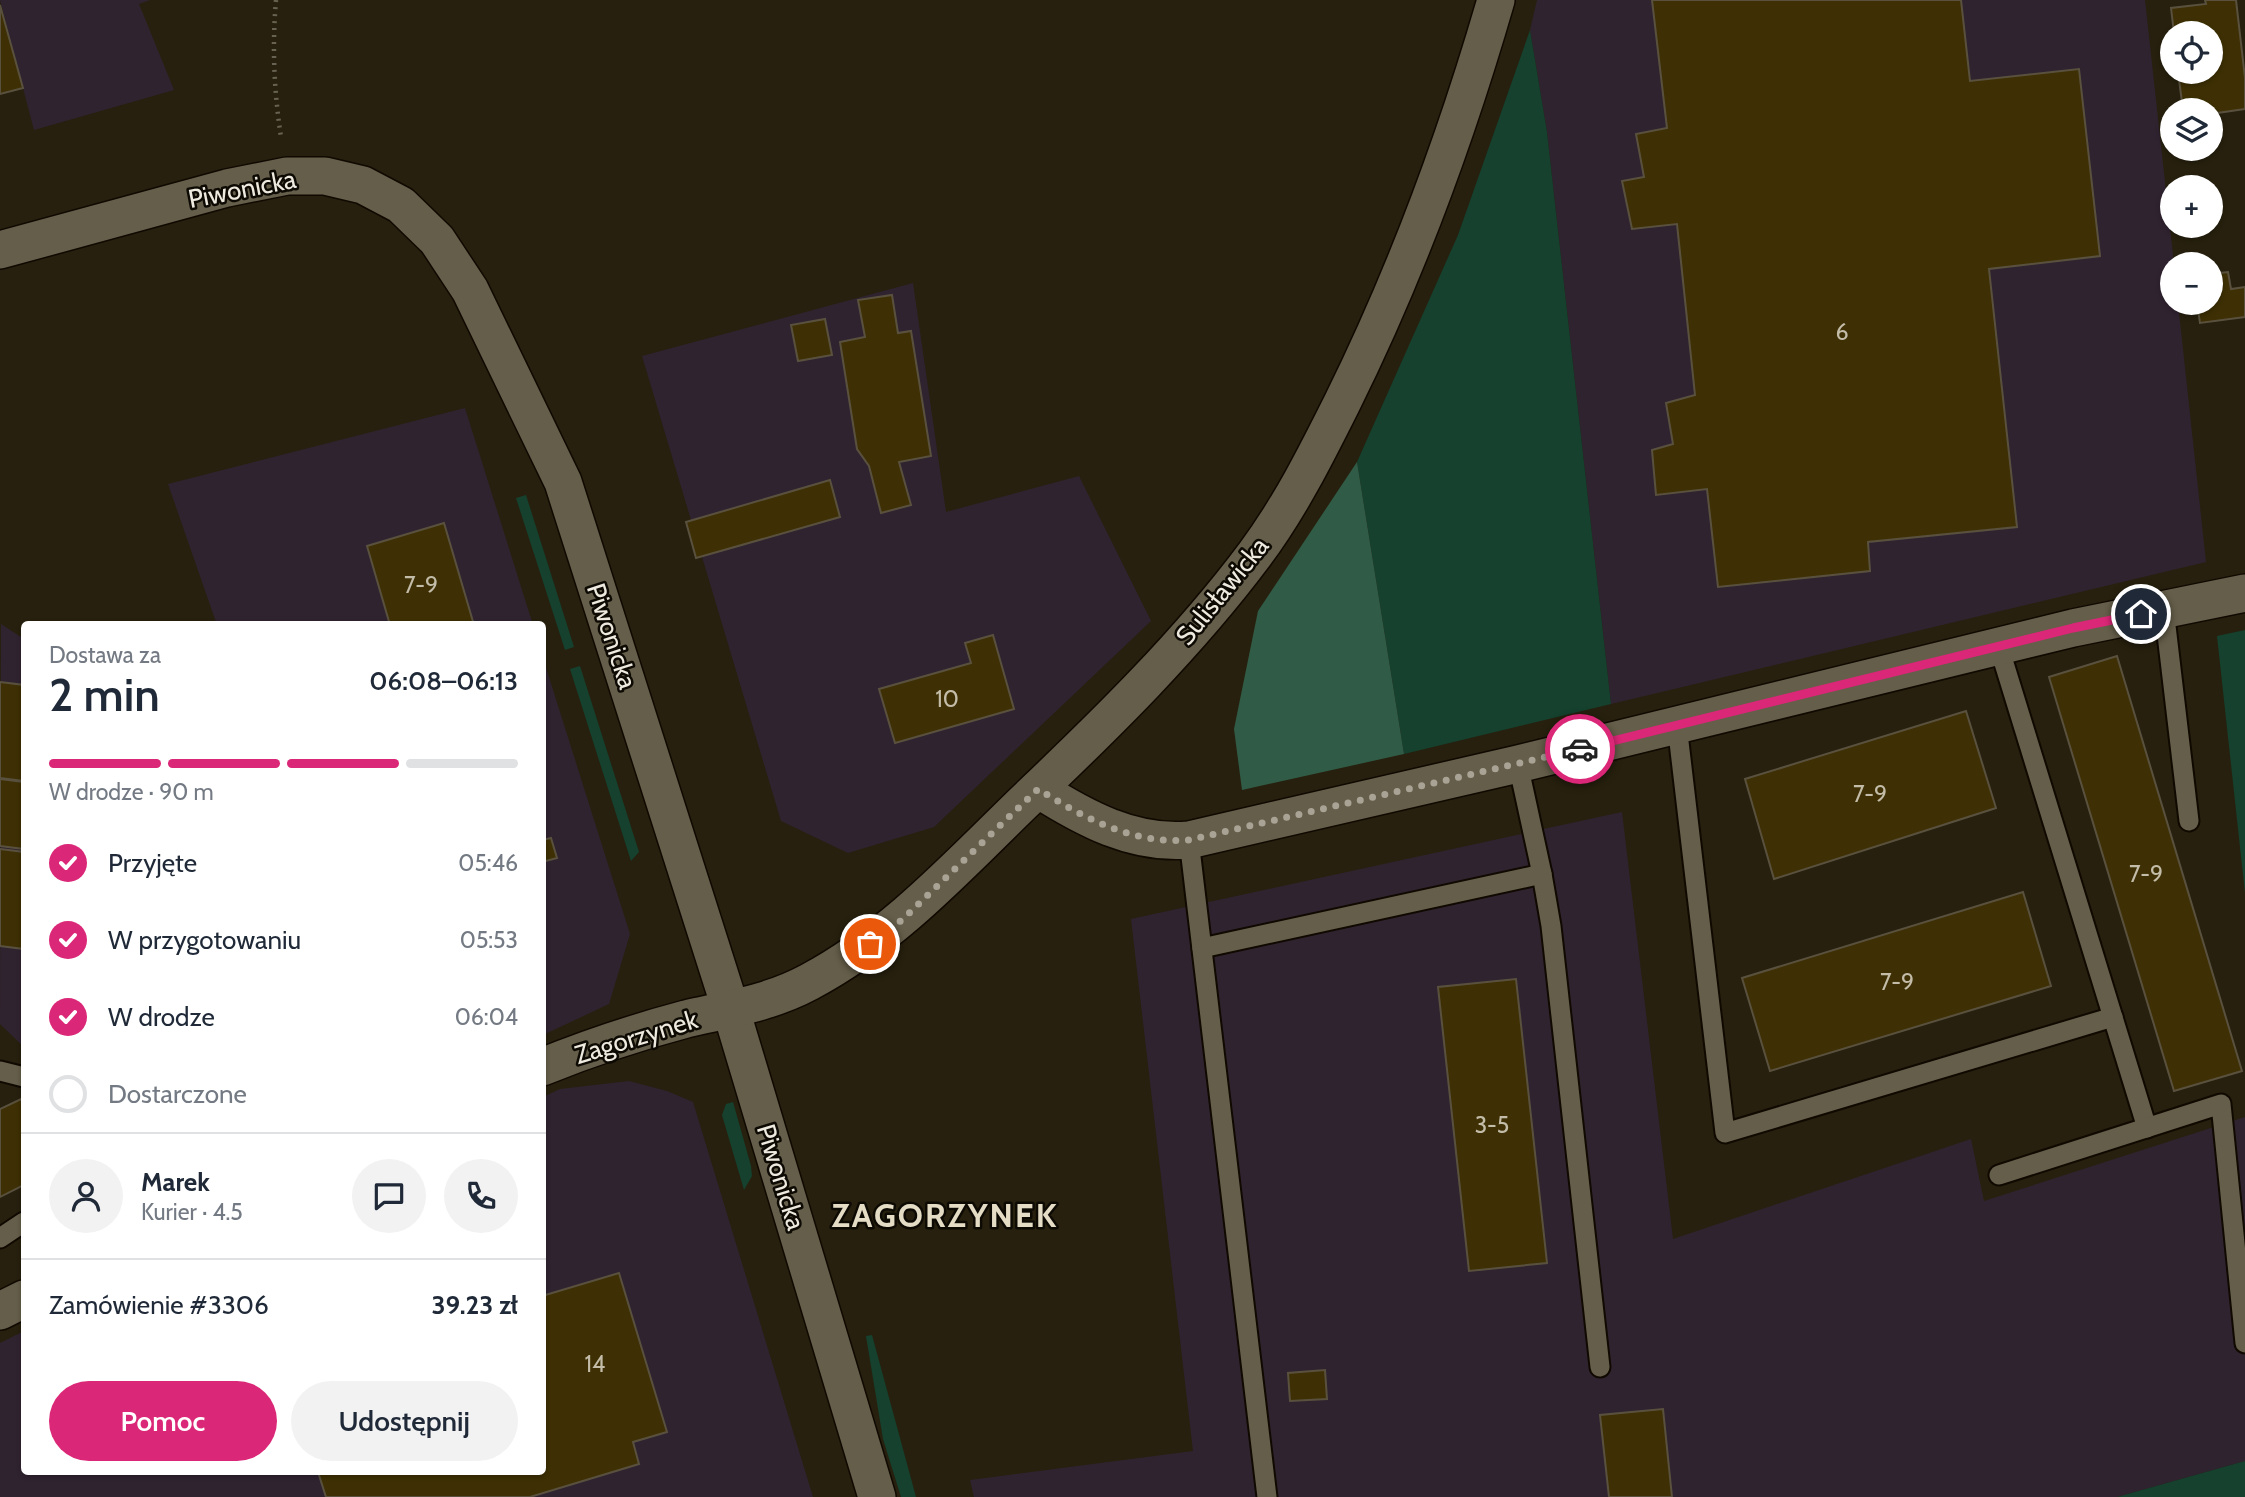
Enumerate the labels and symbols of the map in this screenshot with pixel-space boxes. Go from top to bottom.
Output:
street label: Piwonicka [185,163,299,215]
house number: 6 [1835,318,1849,346]
street label: Sulisławicka [1169,530,1276,651]
house number: 7-9 [404,571,438,599]
street label: Piwonicka [580,579,644,693]
pin [2111,584,2171,644]
house number: 10 [935,685,959,713]
courier [1545,714,1615,784]
house number: 7-9 [1853,780,1887,808]
house number: 7-9 [2129,860,2163,888]
pin [840,914,900,974]
house number: 7-9 [1880,968,1914,996]
street label: Zagorzynek [571,1003,702,1071]
house number: 3-5 [1475,1111,1509,1139]
street label: Piwonicka [750,1120,812,1234]
district label: ZAGORZYNEK [832,1195,1058,1235]
house number: 14 [585,1350,605,1378]

